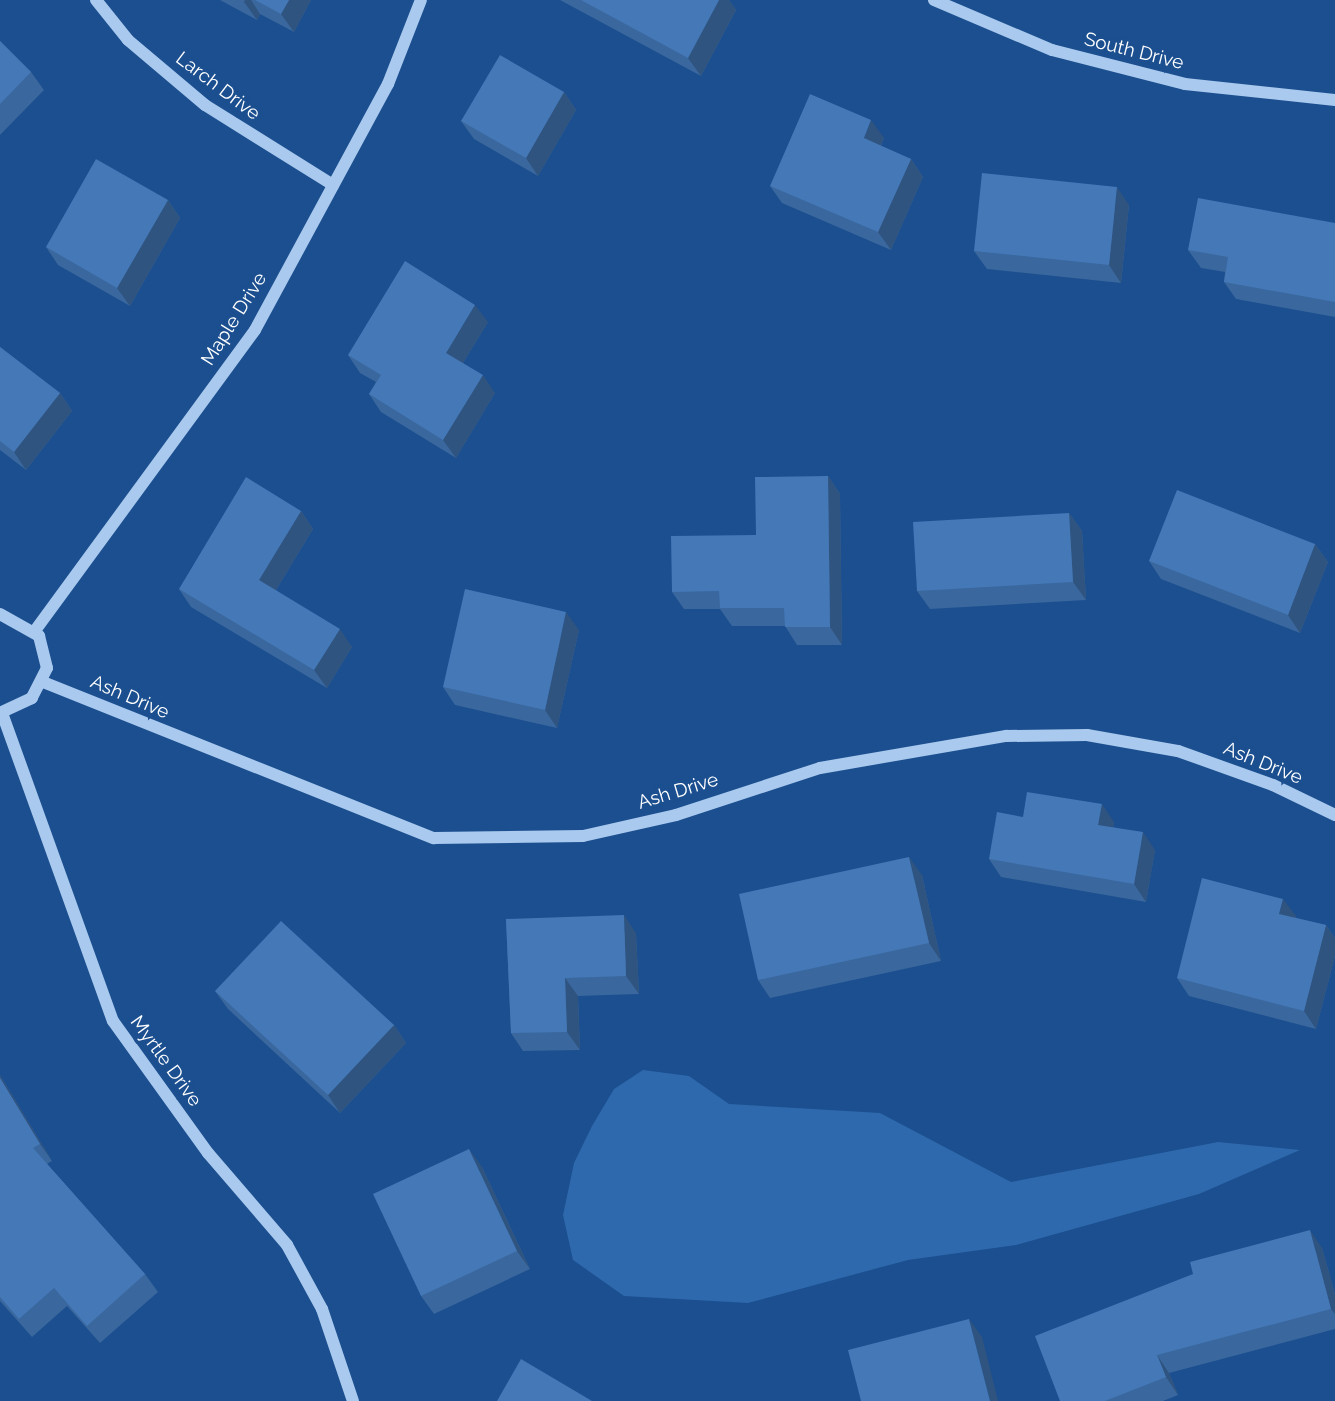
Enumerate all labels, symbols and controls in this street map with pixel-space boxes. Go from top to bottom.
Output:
street label: South Drive [1082,28,1186,74]
street label: Larch Drive [171,47,265,125]
street label: Maple Drive [196,268,272,370]
street label: Ash Drive [87,670,173,724]
street label: Ash Drive [1220,737,1306,789]
street label: Ash Drive [635,768,721,814]
street label: Myrtle Drive [125,1011,207,1111]

